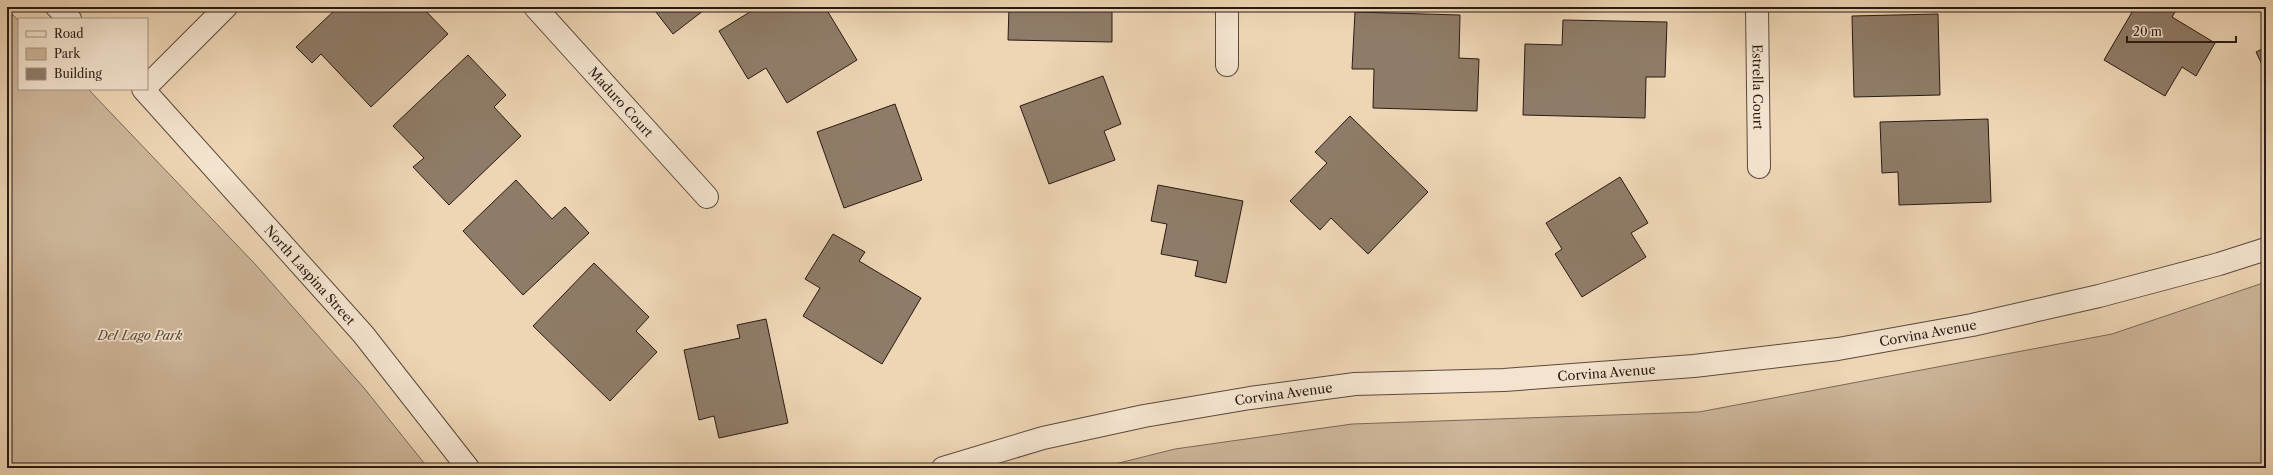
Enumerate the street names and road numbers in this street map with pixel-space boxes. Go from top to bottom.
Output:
street label: Estrella Court [1749,44,1767,130]
street label: Maduro Court [585,64,657,140]
street label: North Laspina Street [261,222,359,328]
street label: Corvina Avenue [1878,316,1978,349]
street label: Corvina Avenue [1557,361,1656,384]
street label: Corvina Avenue [1233,379,1333,408]

